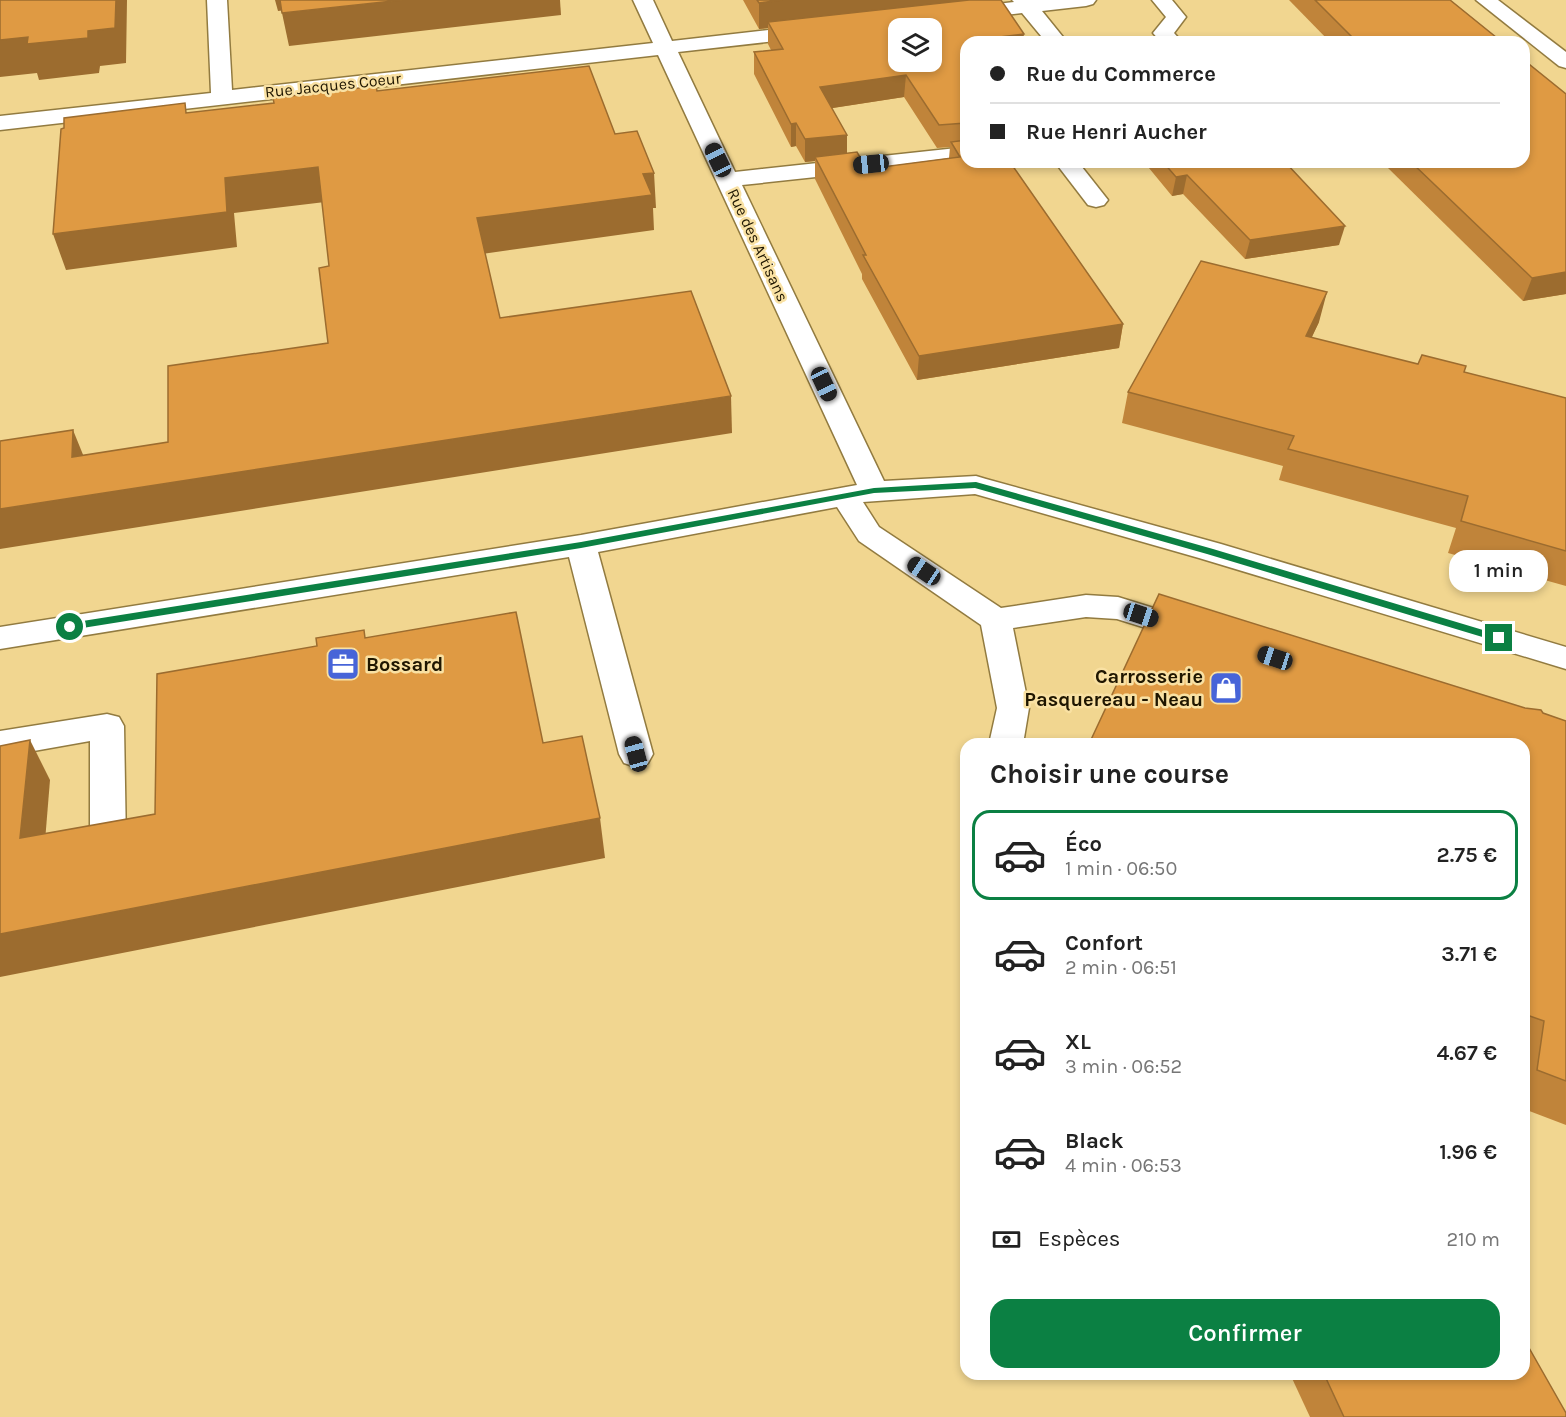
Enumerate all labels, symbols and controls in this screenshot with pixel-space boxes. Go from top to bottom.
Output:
map controls [888,18,942,72]
button: layers [888,18,942,72]
text: Rue du Commerce [1026,61,1216,87]
street label: Rue Jacques Coeur [264,68,402,102]
text: Rue Henri Aucher [1026,119,1207,145]
car [702,140,734,180]
car [852,153,890,175]
street label: Rue des Artisans [724,185,792,305]
car [808,364,840,404]
callout: 1 min [1450,551,1549,593]
car [904,553,944,589]
text: 1 min [1474,559,1523,582]
car [1121,601,1161,629]
route start [56,613,83,640]
route end [1485,624,1512,651]
car [1255,644,1295,672]
office icon: Bossard [325,646,361,682]
place label: Bossard [366,653,443,676]
place label: Carrosserie Pasquereau - Neau [1024,665,1203,711]
shop icon: Carrosserie Pasquereau - Neau [1208,670,1244,706]
car [623,734,649,774]
text: Choisir une course [990,758,1229,790]
icon: car [993,828,1047,882]
text: Éco [1065,831,1102,857]
text: 2.75 € [1437,842,1497,868]
text: 1 min · 06:50 [1065,857,1177,880]
icon: car [993,927,1047,981]
text: Confort [1065,930,1143,956]
text: 3.71 € [1441,941,1497,967]
text: 2 min · 06:51 [1065,956,1177,979]
icon: car [993,1026,1047,1080]
text: XL [1065,1029,1091,1055]
text: 4.67 € [1436,1040,1497,1066]
text: 3 min · 06:52 [1065,1055,1182,1078]
icon: car [993,1125,1047,1179]
text: Black [1065,1128,1124,1154]
text: 1.96 € [1439,1139,1497,1165]
text: 4 min · 06:53 [1065,1154,1182,1177]
icon: cash [990,1223,1023,1256]
text: Espèces [1038,1226,1120,1252]
text: 210 m [1446,1228,1500,1251]
button: Confirmer [990,1299,1500,1368]

